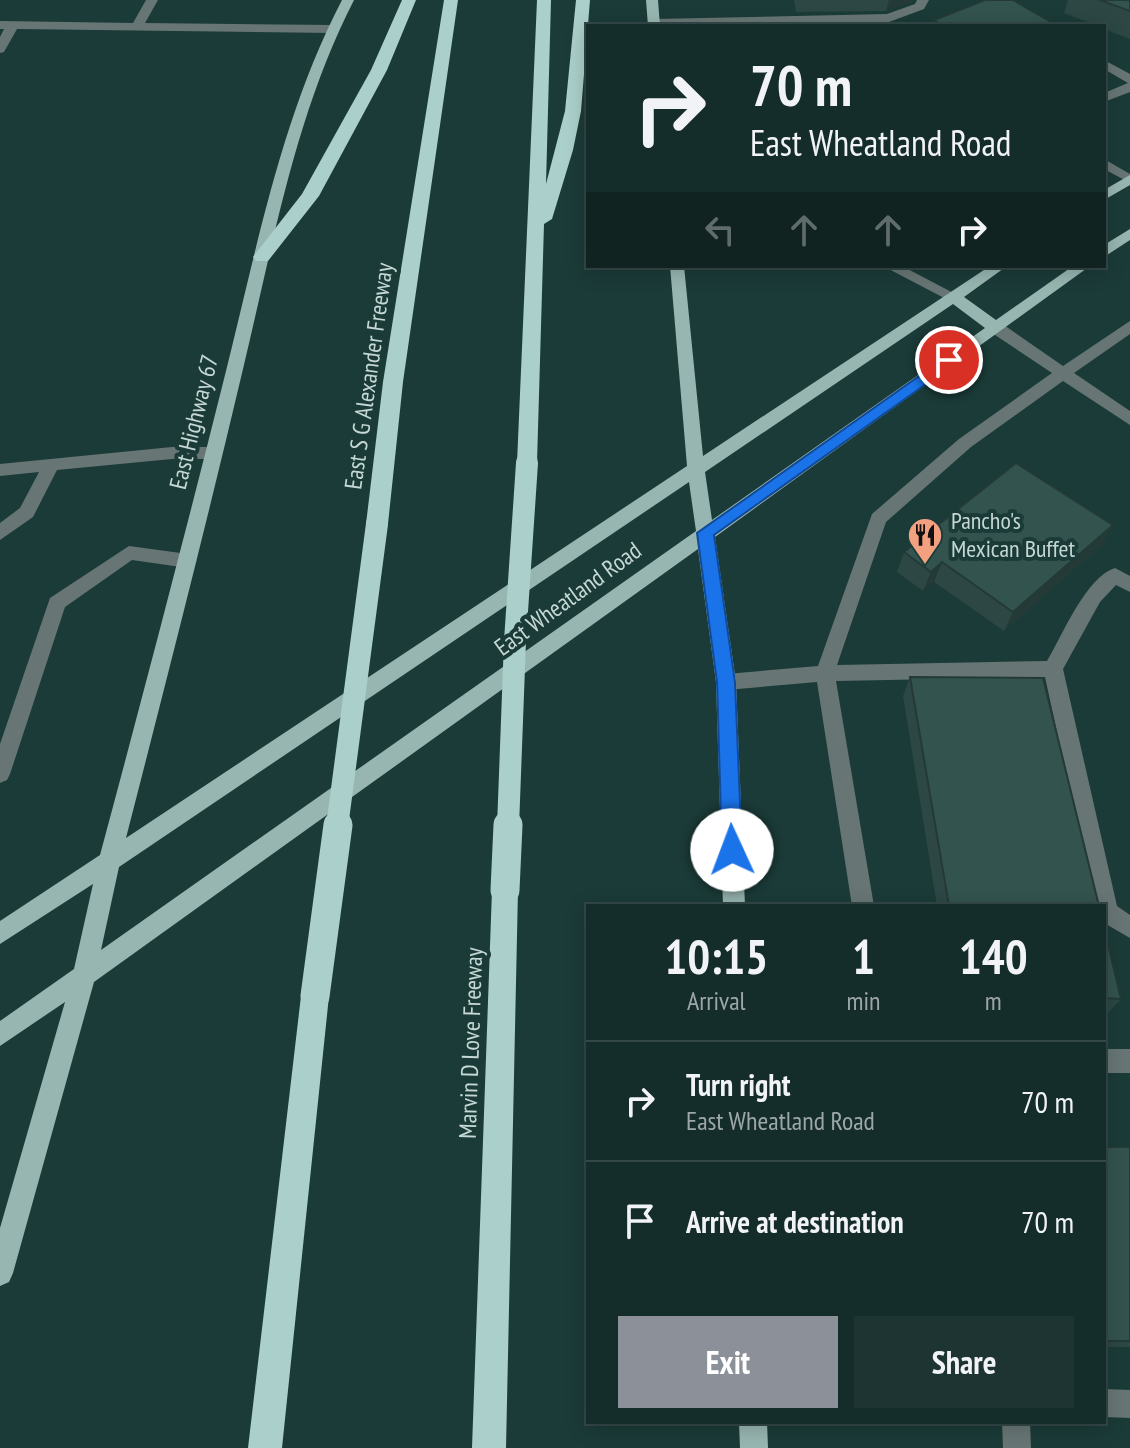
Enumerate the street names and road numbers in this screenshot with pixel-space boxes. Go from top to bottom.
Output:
street label: East S G Alexander Freeway [337,261,400,491]
street label: East Highway 67 [162,351,225,492]
street label: East Wheatland Road [488,535,647,662]
street label: Marvin D Love Freeway [452,947,489,1139]

